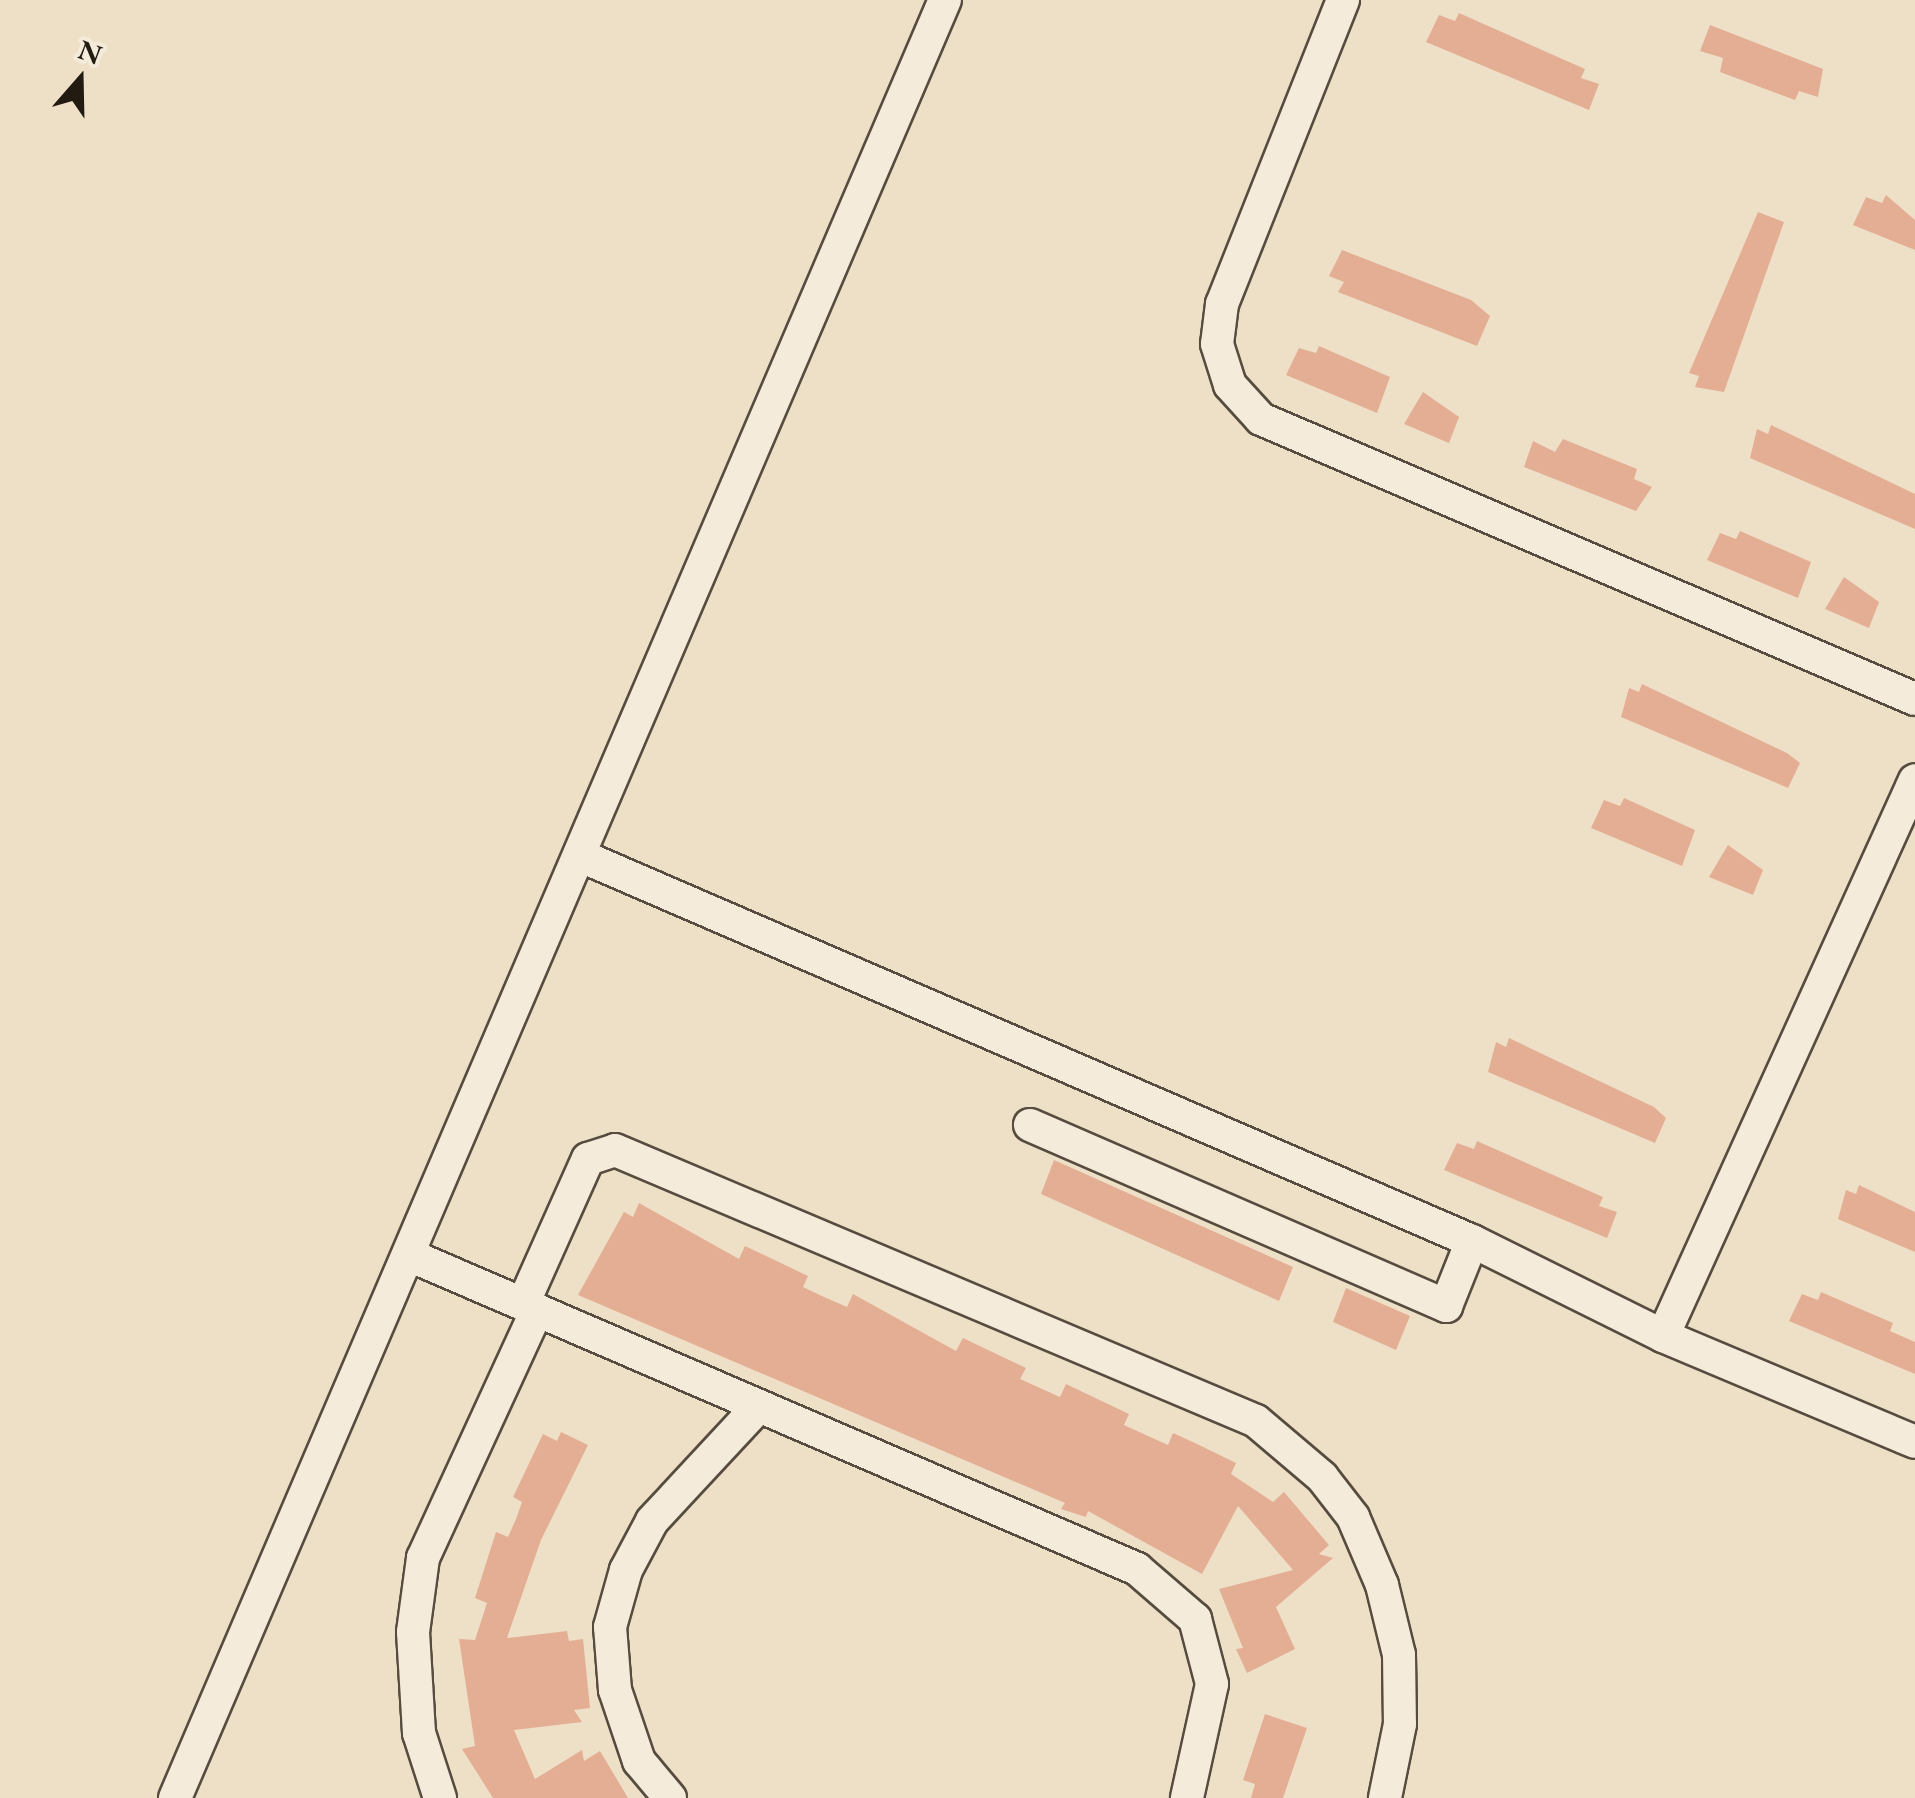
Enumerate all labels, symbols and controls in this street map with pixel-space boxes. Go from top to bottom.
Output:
north arrow [30,30,130,130]
text: N [73,31,107,73]

